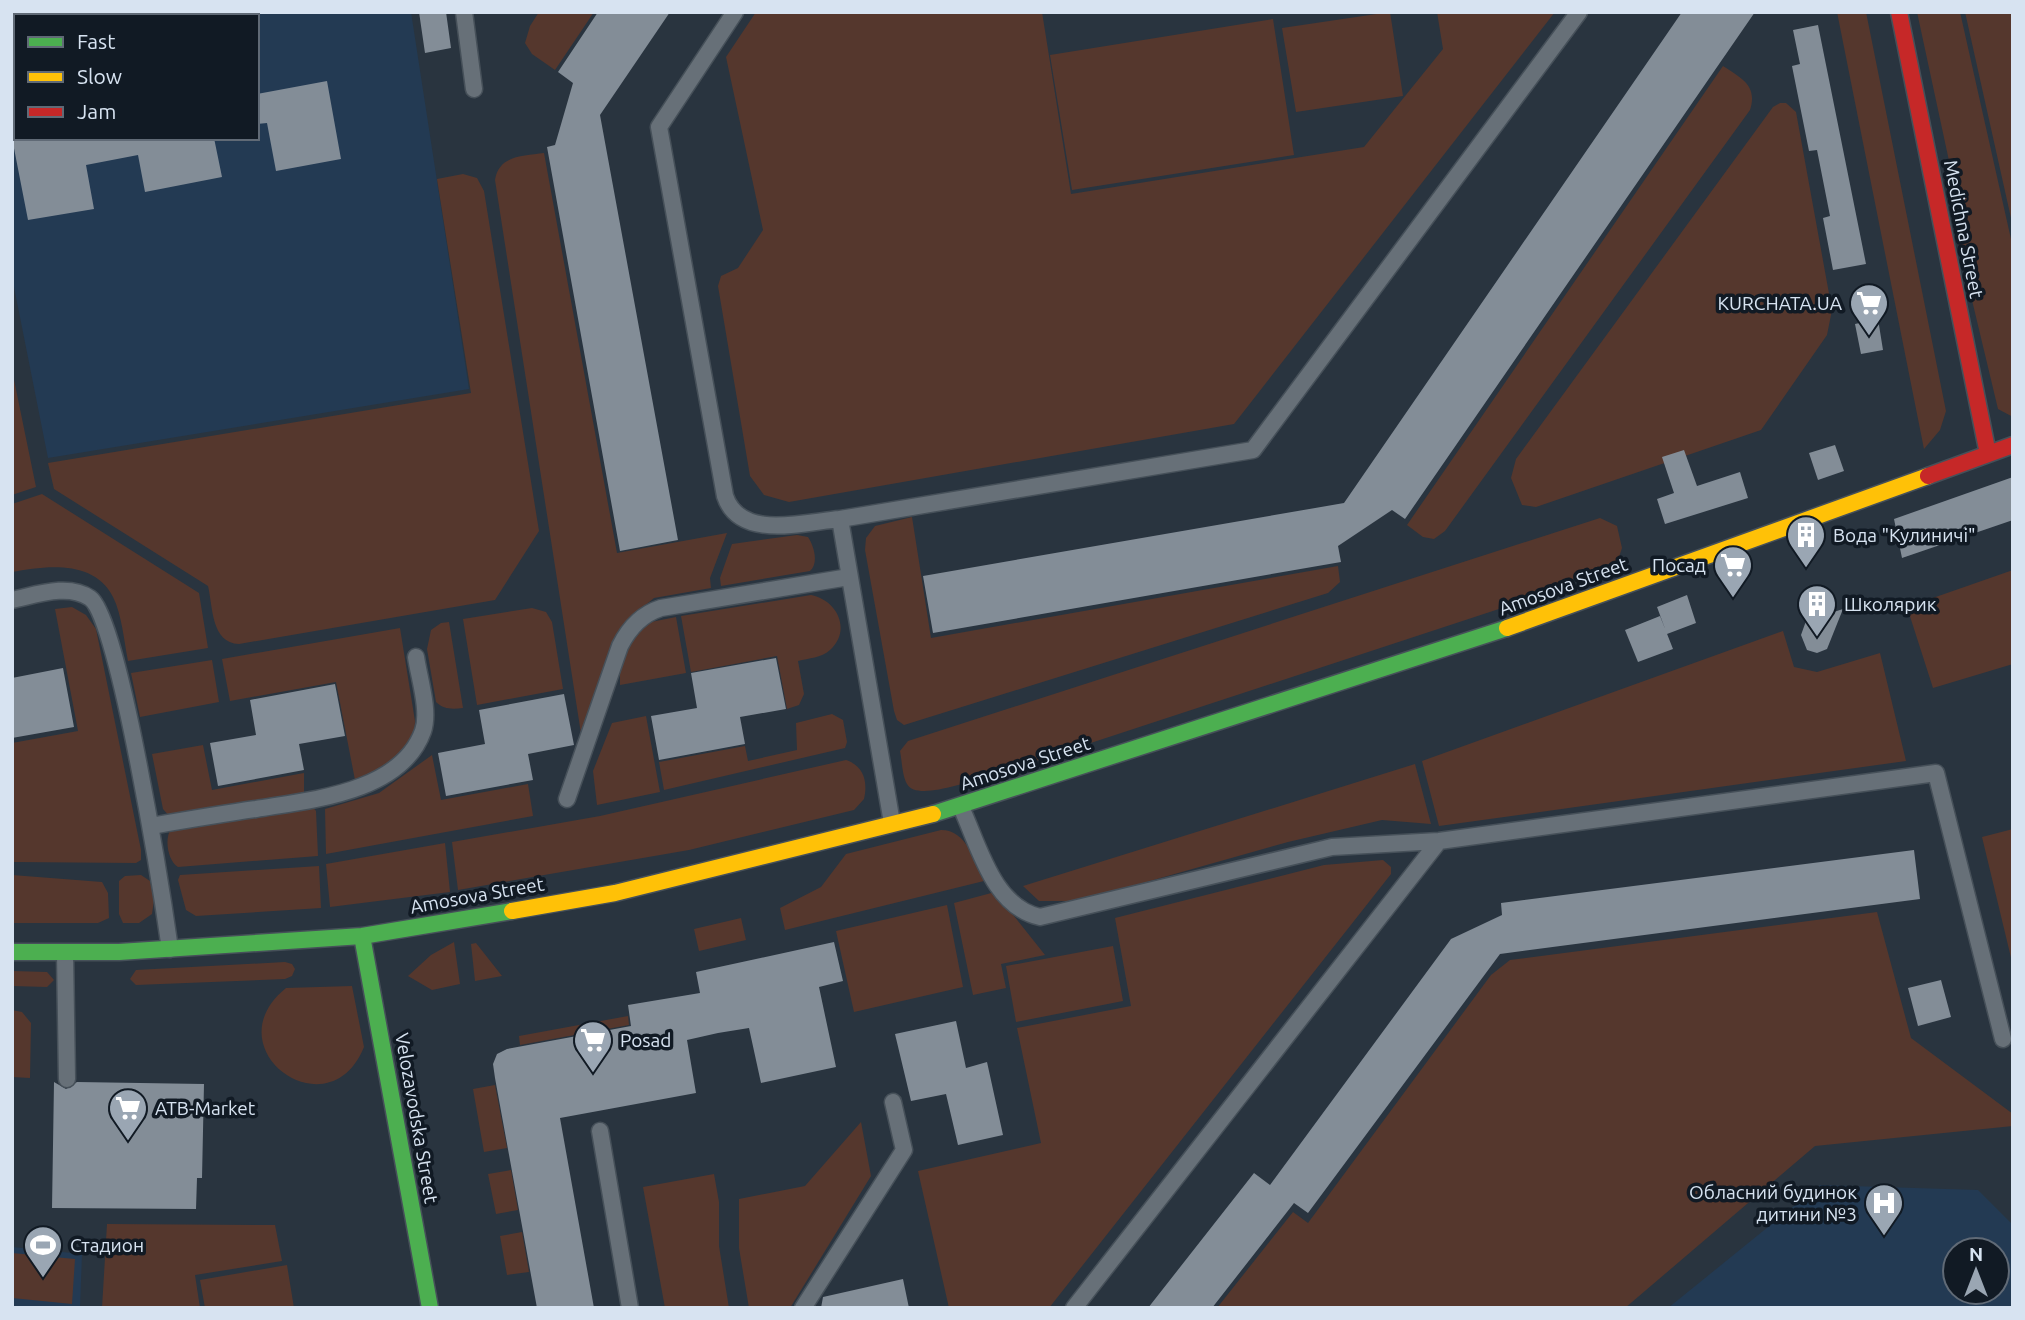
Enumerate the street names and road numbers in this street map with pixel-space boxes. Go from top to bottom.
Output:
street label: Medichna Street [1940,158,1988,301]
street label: Amosova Street [1496,552,1631,620]
street label: Amosova Street [957,731,1093,794]
street label: Amosova Street [408,872,546,918]
street label: Velozavodska Street [391,1031,443,1205]

